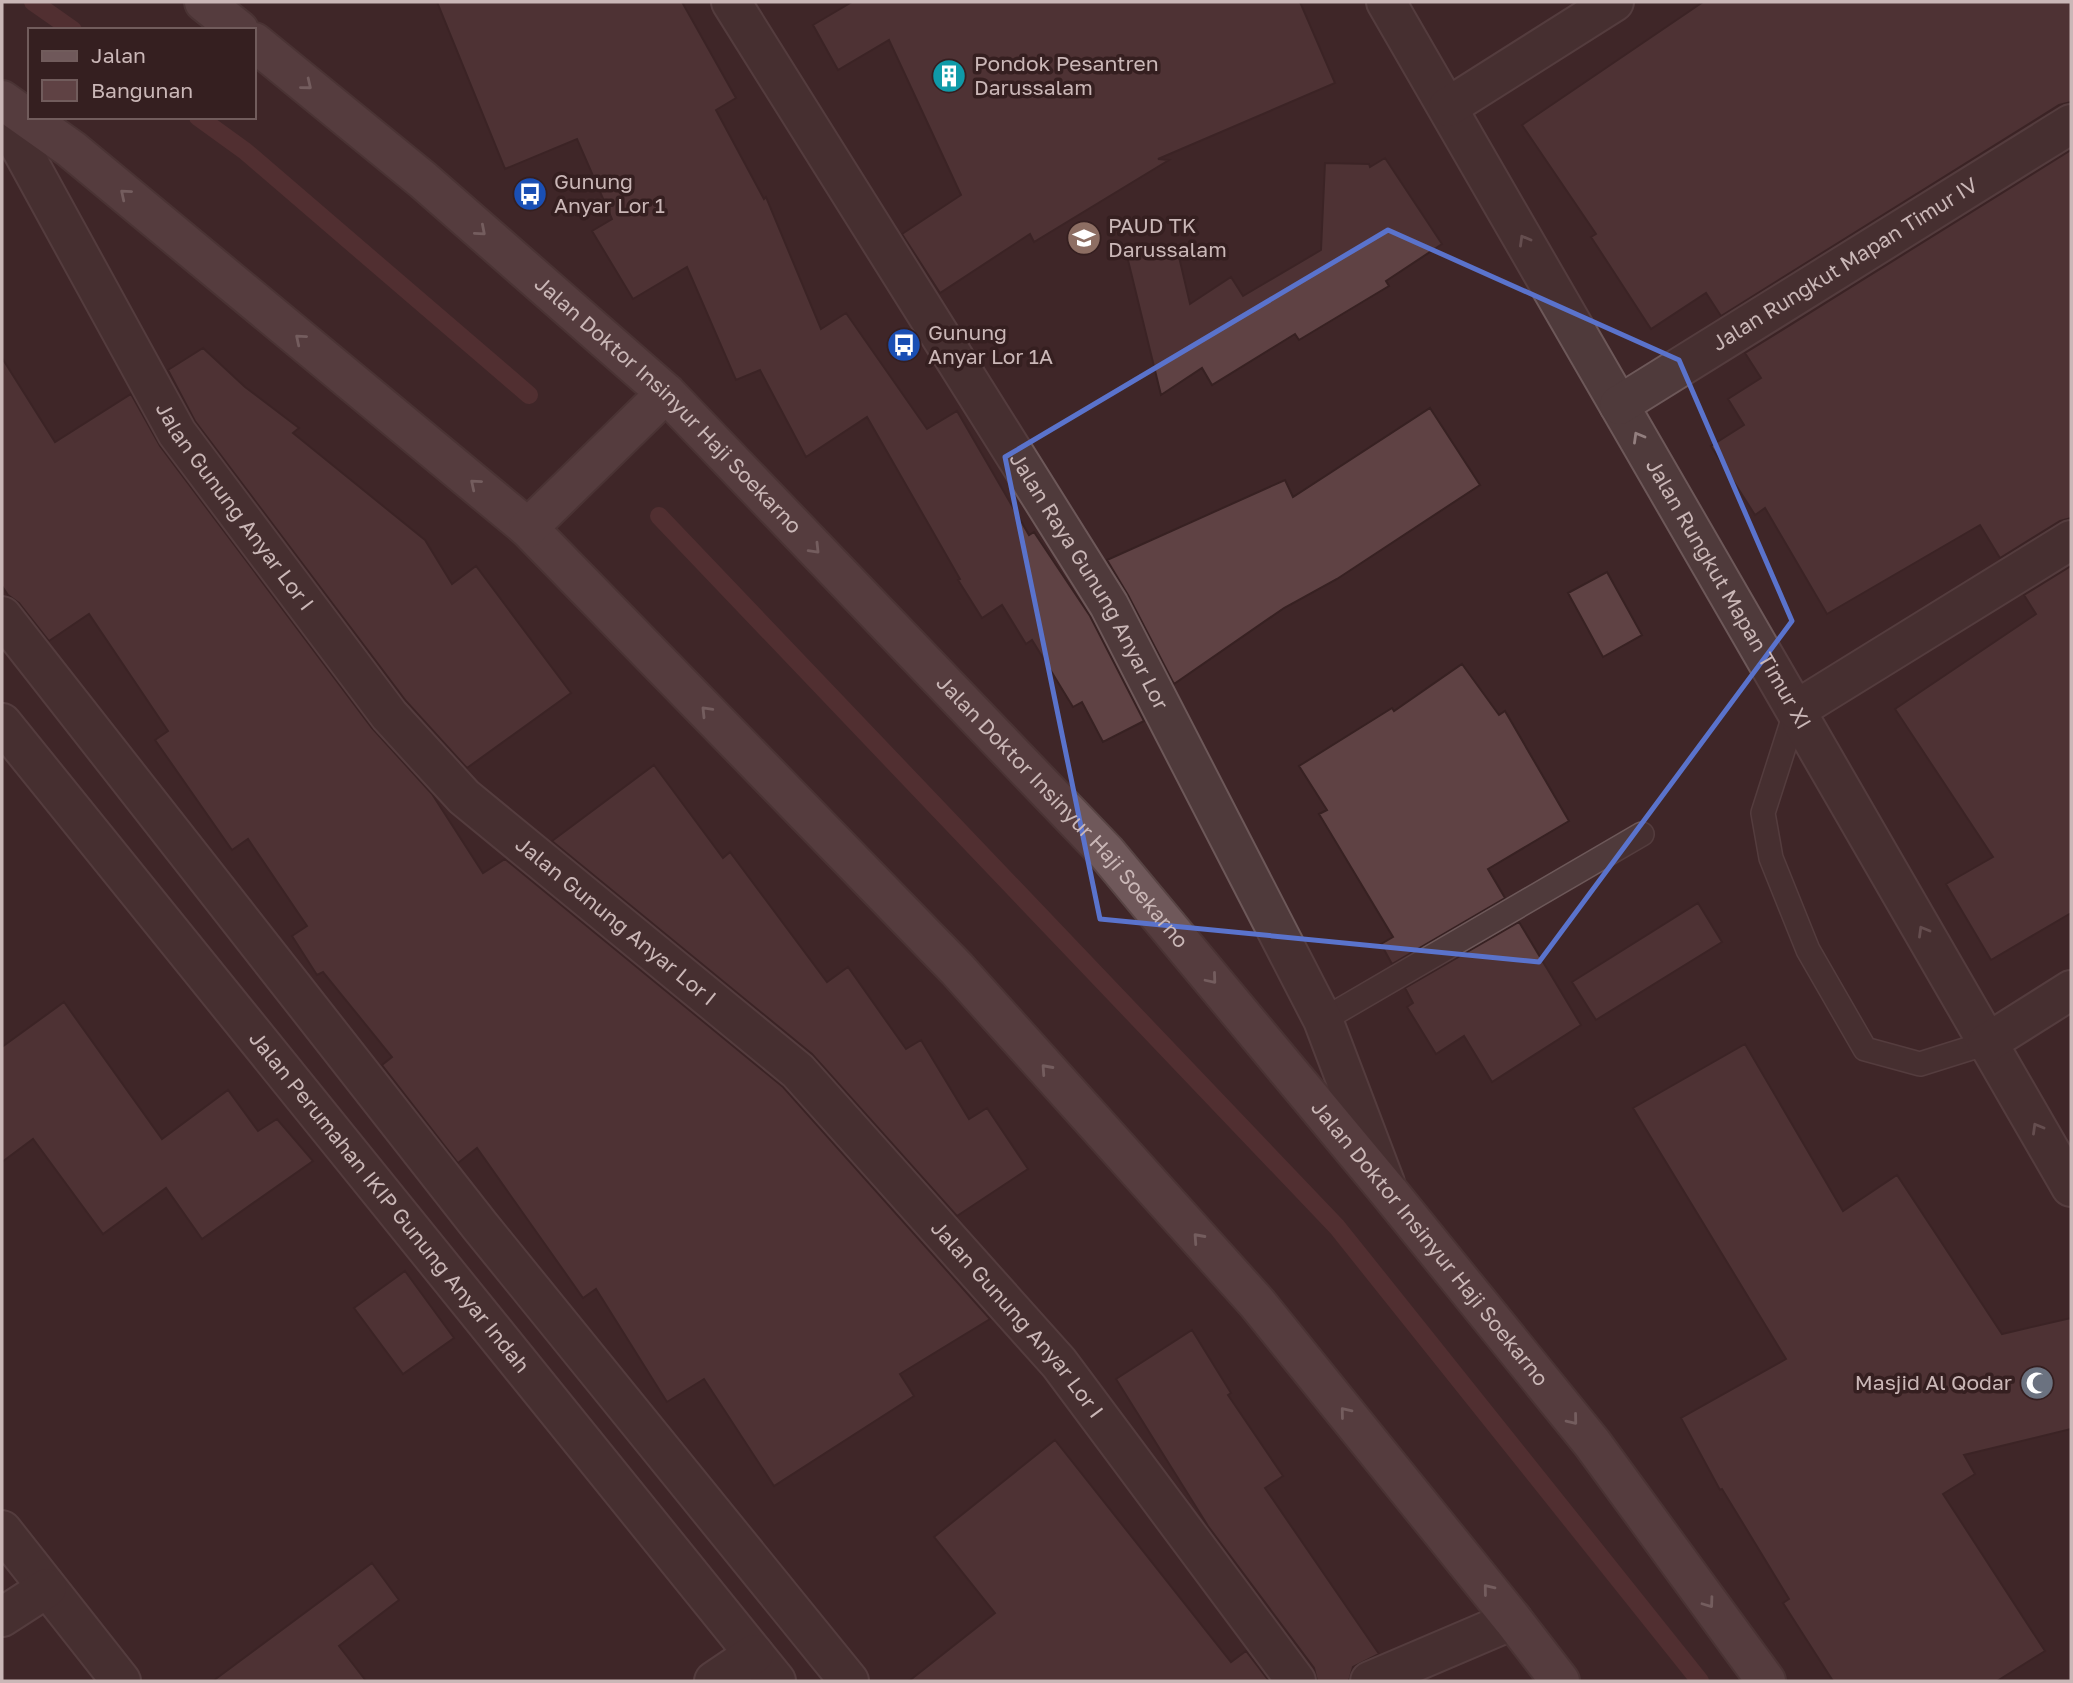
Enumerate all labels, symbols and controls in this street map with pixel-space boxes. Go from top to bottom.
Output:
legend [28,28,256,119]
text: Jalan [91,42,146,68]
place label: Pondok Pesantren Darussalam [974,50,1159,100]
building icon: Pondok Pesantren Darussalam [930,57,968,95]
text: Bangunan [91,77,193,103]
one-way arrow [298,77,311,89]
place label: Gunung Anyar Lor 1 [554,168,665,218]
street label: Jalan Rungkut Mapan Timur IV [1707,171,1982,356]
bus stop icon: Gunung Anyar Lor 1 [511,175,549,213]
one-way arrow [120,190,133,202]
place label: PAUD TK Darussalam [1108,212,1227,262]
school or university icon: PAUD TK Darussalam [1065,219,1103,257]
one-way arrow [473,223,486,235]
one-way arrow [1520,235,1533,248]
street label: Jalan Doktor Insinyur Haji Soekarno [530,270,808,539]
place label: Gunung Anyar Lor 1A [928,319,1053,369]
bus stop icon: Gunung Anyar Lor 1A [885,326,923,364]
one-way arrow [296,335,309,347]
street label: Jalan Gunung Anyar Lor I [151,397,320,615]
one-way arrow [1633,432,1646,445]
street label: Jalan Raya Gunung Anyar Lor [1004,447,1175,714]
street label: Jalan Rungkut Mapan Timur XI [1641,454,1817,733]
one-way arrow [471,480,484,492]
one-way arrow [807,540,820,553]
street label: Jalan Doktor Insinyur Haji Soekarno [931,669,1194,953]
one-way arrow [702,706,715,719]
street label: Jalan Gunung Anyar Lor I [511,831,722,1011]
one-way arrow [1918,926,1931,939]
one-way arrow [1204,970,1216,983]
street label: Jalan Perumahan IKIP Gunung Anyar Indah [244,1025,536,1378]
one-way arrow [1042,1064,1054,1077]
street label: Jalan Doktor Insinyur Haji Soekarno [1306,1095,1555,1391]
one-way arrow [2032,1123,2045,1136]
street label: Jalan Gunung Anyar Lor I [926,1215,1109,1423]
one-way arrow [1194,1233,1206,1246]
mosque icon: Masjid Al Qodar [2018,1364,2056,1402]
place label: Masjid Al Qodar [1855,1369,2012,1395]
one-way arrow [1340,1407,1353,1419]
one-way arrow [1565,1412,1577,1425]
one-way arrow [1483,1584,1496,1596]
one-way arrow [1701,1595,1713,1608]

